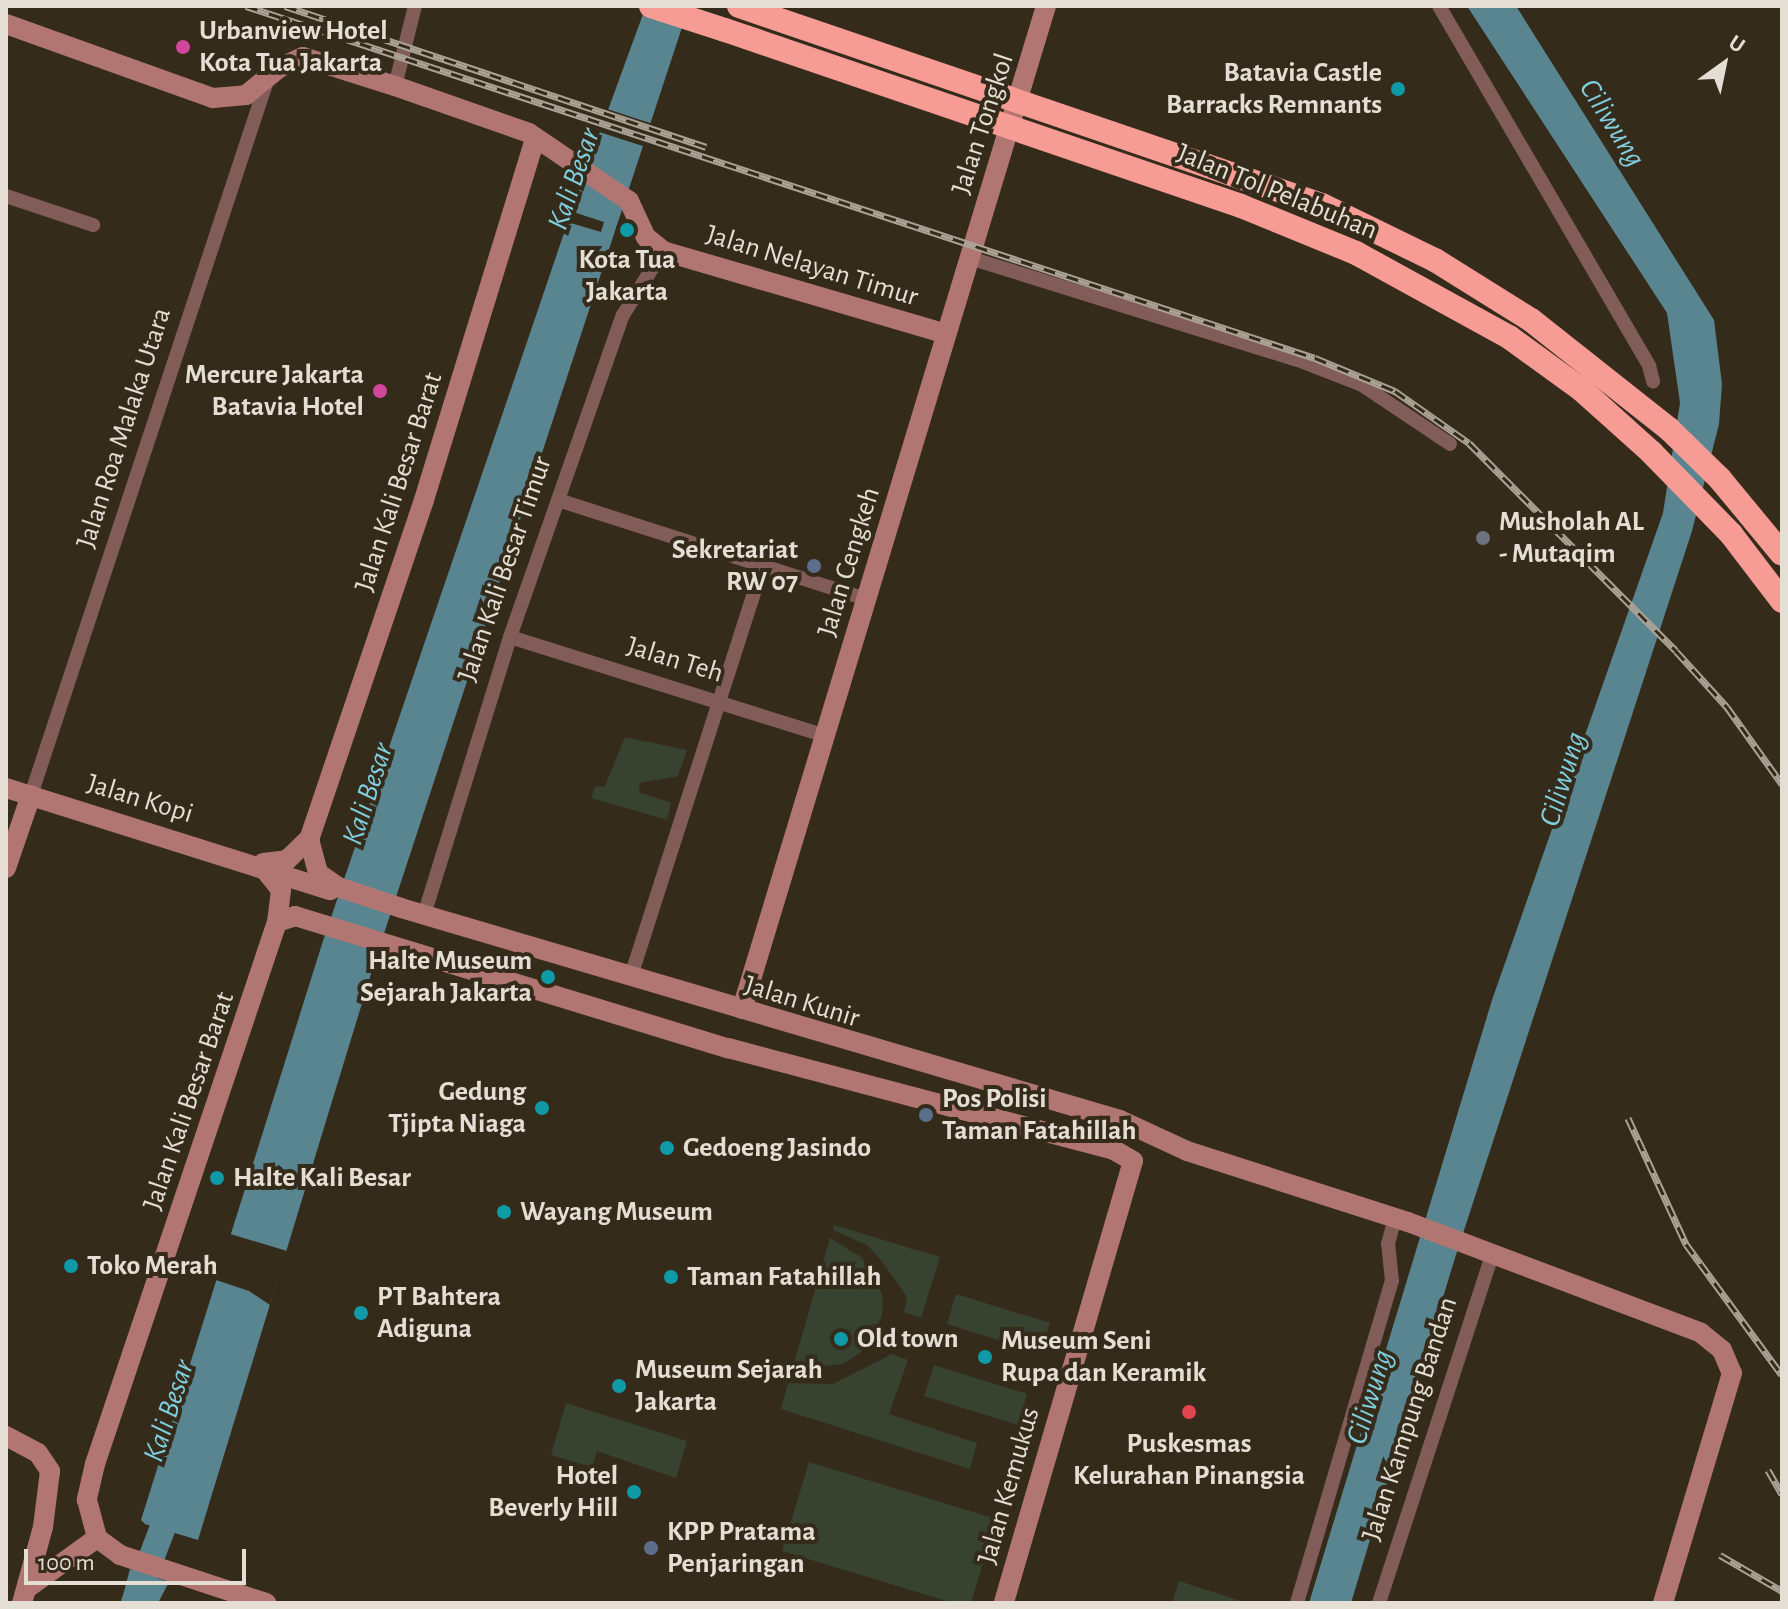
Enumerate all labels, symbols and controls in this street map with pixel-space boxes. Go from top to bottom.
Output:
place label: Urbanview Hotel Kota Tua Jakarta [199,14,387,80]
north arrow [1684,24,1764,104]
text: U [1725,31,1749,57]
marker: Urbanview Hotel Kota Tua Jakarta [174,38,192,56]
street label: Jalan Tongkol [944,49,1022,199]
place label: Batavia Castle Barracks Remnants [1166,56,1382,122]
water label: Ciliwung [1571,72,1653,174]
marker: Batavia Castle Barracks Remnants [1389,80,1407,98]
water label: Kali Besar [540,123,608,235]
street label: Jalan Tol Pelabuhan [1172,136,1382,248]
street label: Jalan Nelayan Timur [702,218,922,314]
marker: Kota Tua Jakarta [618,221,636,239]
place label: Kota Tua Jakarta [578,243,676,309]
street label: Jalan Roa Malaka Utara [69,304,179,552]
place label: Mercure Jakarta Batavia Hotel [185,358,364,424]
street label: Jalan Kali Besar Barat [348,368,450,596]
marker: Mercure Jakarta Batavia Hotel [371,382,389,400]
street label: Jalan Kali Besar Timur [451,452,559,686]
street label: Jalan Cengkeh [810,483,888,641]
place label: Musholah AL - Mutaqim [1499,505,1644,571]
marker: Musholah AL - Mutaqim [1474,529,1492,547]
place label: Sekretariat RW 07 [672,533,798,599]
marker: Sekretariat RW 07 [805,557,823,575]
street label: Jalan Teh [623,629,727,691]
water label: Ciliwung [1532,727,1594,831]
water label: Kali Besar [335,738,401,850]
street label: Jalan Kopi [83,767,197,831]
place label: Halte Museum Sejarah Jakarta [360,944,532,1010]
marker: Halte Museum Sejarah Jakarta [539,968,557,986]
street label: Jalan Kunir [740,969,864,1035]
street label: Jalan Kali Besar Barat [136,987,242,1215]
place label: Gedung Tjipta Niaga [388,1075,526,1141]
place label: Pos Polisi Taman Fatahillah [942,1082,1136,1148]
marker: Gedung Tjipta Niaga [533,1099,551,1117]
marker: Pos Polisi Taman Fatahillah [917,1106,935,1124]
place label: Gedoeng Jasindo [683,1131,871,1165]
marker: Gedoeng Jasindo [658,1139,676,1157]
place label: Halte Kali Besar [233,1161,411,1195]
marker: Halte Kali Besar [208,1169,226,1187]
place label: Wayang Museum [520,1195,713,1229]
marker: Wayang Museum [495,1203,513,1221]
place label: Toko Merah [87,1249,218,1283]
marker: Toko Merah [62,1257,80,1275]
place label: Taman Fatahillah [687,1260,881,1294]
marker: Taman Fatahillah [662,1268,680,1286]
place label: PT Bahtera Adiguna [377,1280,501,1346]
street label: Jalan Kampung Bandan [1355,1293,1465,1545]
marker: PT Bahtera Adiguna [352,1304,370,1322]
place label: Old town [857,1322,958,1356]
place label: Museum Seni Rupa dan Keramik [1001,1324,1206,1390]
marker: Old town [832,1330,850,1348]
water label: Ciliwung [1339,1345,1401,1449]
marker: Museum Seni Rupa dan Keramik [976,1348,994,1366]
place label: Museum Sejarah Jakarta [635,1353,823,1419]
water label: Kali Besar [136,1355,202,1467]
marker: Museum Sejarah Jakarta [610,1377,628,1395]
marker: Puskesmas Kelurahan Pinangsia [1178,1401,1200,1423]
street label: Jalan Kemukus [971,1404,1047,1568]
place label: Puskesmas Kelurahan Pinangsia [1073,1427,1305,1493]
place label: Hotel Beverly Hill [488,1459,618,1525]
marker: Hotel Beverly Hill [625,1483,643,1501]
place label: KPP Pratama Penjaringan [667,1515,816,1581]
scale bar [28,1533,250,1583]
marker: KPP Pratama Penjaringan [642,1539,660,1557]
text: 100 m [38,1551,95,1575]

